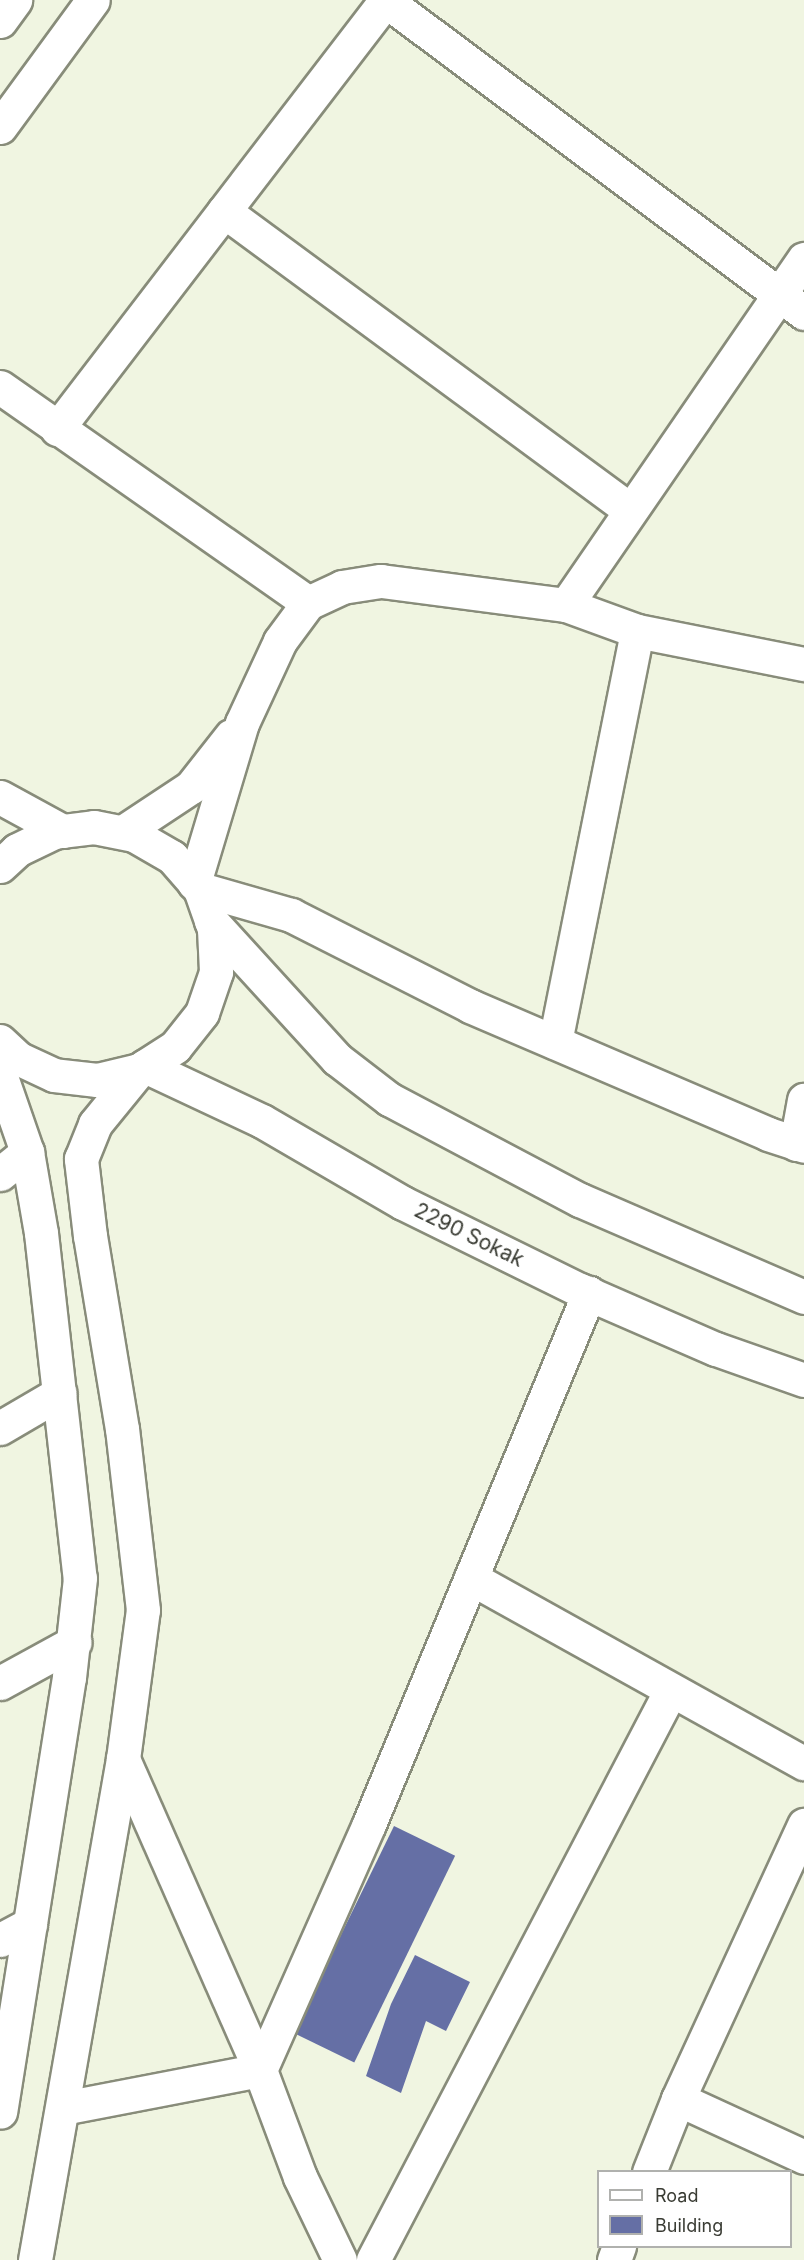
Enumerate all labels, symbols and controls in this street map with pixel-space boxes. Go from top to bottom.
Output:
street label: 2290 Sokak [410,1198,528,1272]
legend [597,2170,792,2248]
text: Road [655,2185,698,2206]
text: Building [655,2215,723,2236]

